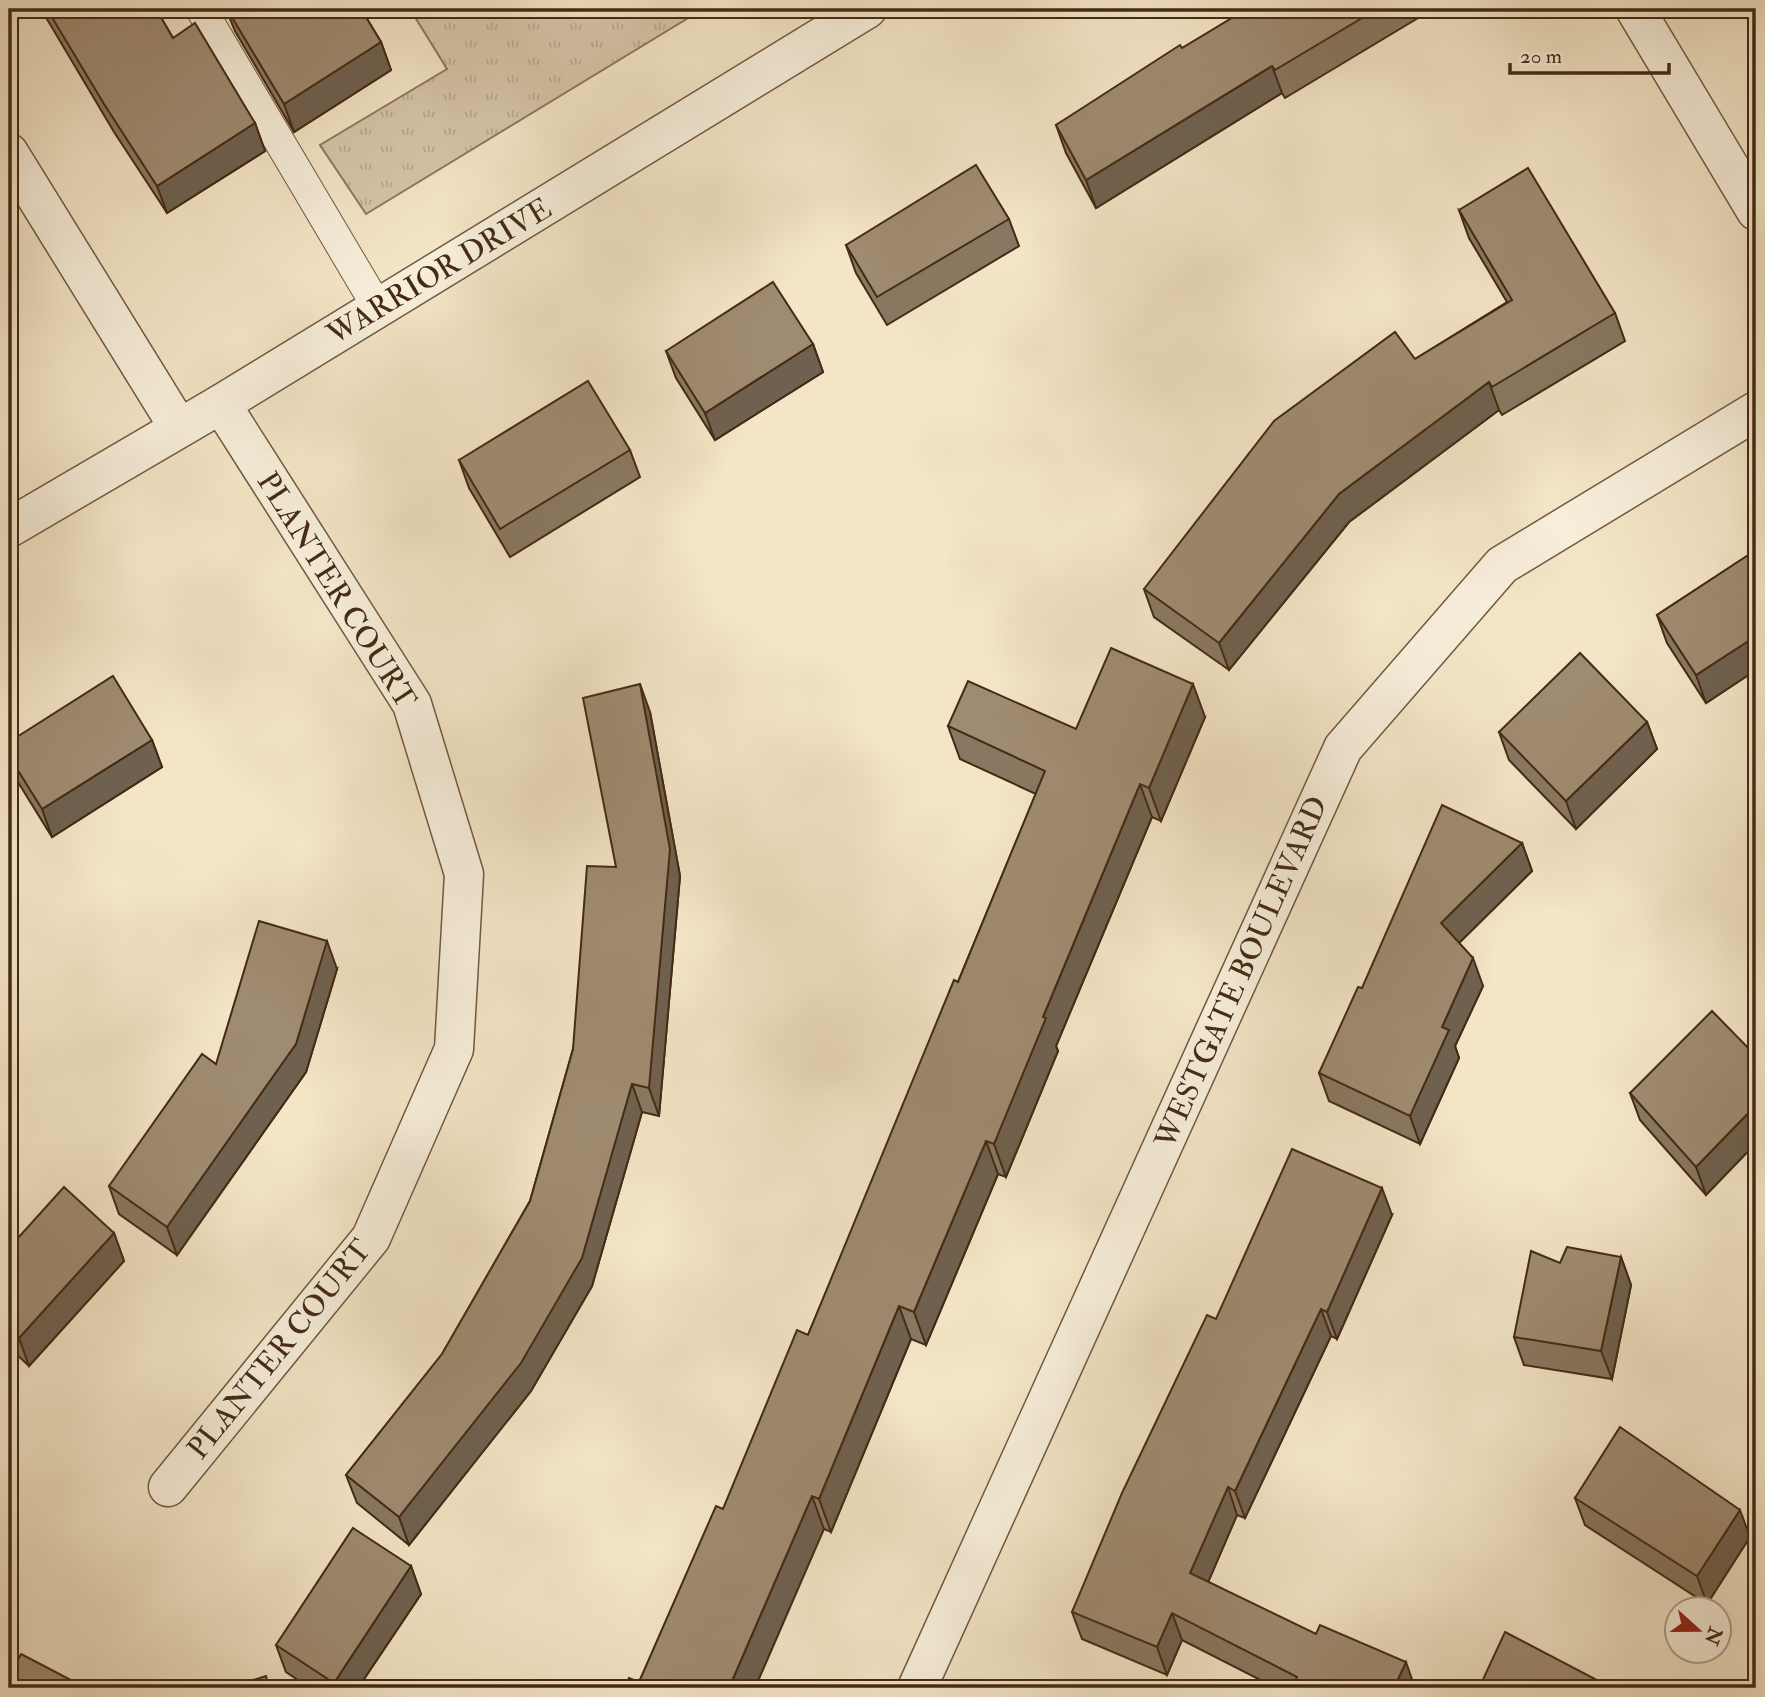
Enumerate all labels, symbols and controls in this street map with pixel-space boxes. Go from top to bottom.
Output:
scale bar [1510,32,1669,76]
text: 20 m [1520,43,1562,70]
street label: WARRIOR DRIVE [320,190,558,353]
street label: PLANTER COURT [249,465,424,715]
street label: WESTGATE BOULEVARD [1147,790,1336,1155]
street label: PLANTER COURT [179,1232,379,1467]
north arrow [1664,1596,1734,1666]
text: N [1698,1623,1728,1649]

